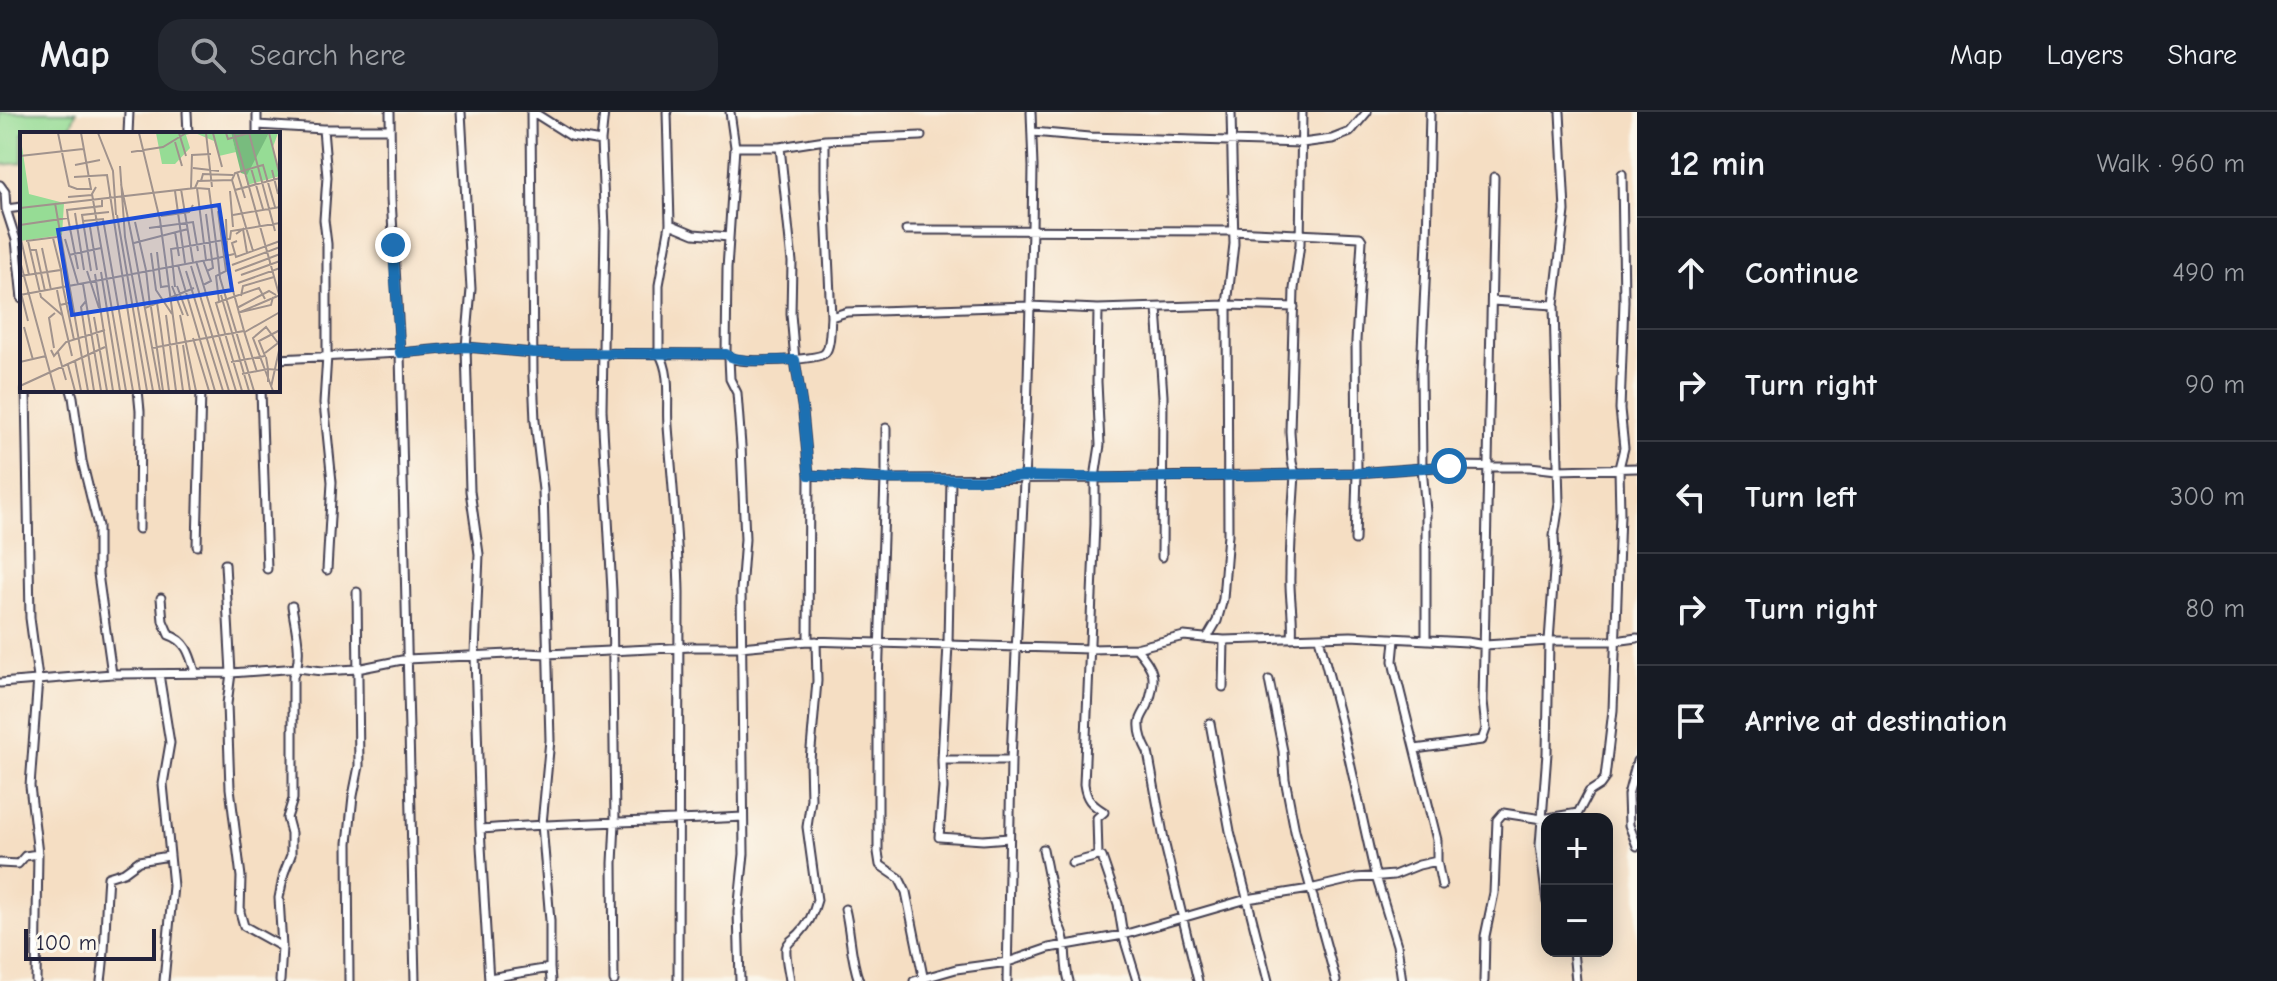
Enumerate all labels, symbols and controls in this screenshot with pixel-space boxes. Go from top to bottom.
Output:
search box [158,19,718,91]
text: Map [40,33,110,77]
icon: search [186,33,230,77]
text: Search here [250,38,406,73]
text: Map [1950,39,2003,71]
text: Layers [2047,39,2123,71]
text: Share [2167,39,2237,71]
inset map [20,132,280,392]
text: 12 min [1669,144,1765,184]
text: Walk · 960 m [2097,149,2245,179]
route end [375,227,411,263]
icon: ahead [1669,251,1713,295]
text: Continue [1745,256,1859,291]
text: 490 m [2173,258,2245,288]
icon: right [1669,363,1713,407]
text: Turn right [1745,368,1877,403]
text: 90 m [2185,370,2245,400]
route start [1431,448,1467,484]
icon: left [1669,475,1713,519]
text: Turn left [1745,480,1857,515]
text: 300 m [2170,482,2245,512]
icon: right [1669,587,1713,631]
text: Turn right [1745,592,1877,627]
text: 80 m [2186,594,2245,624]
icon: arrive [1669,699,1713,743]
text: Arrive at destination [1745,704,2007,739]
map controls [1541,813,1613,957]
button: + [1541,813,1613,885]
button: − [1541,885,1613,957]
scale bar [24,925,156,961]
text: 100 m [36,930,97,956]

